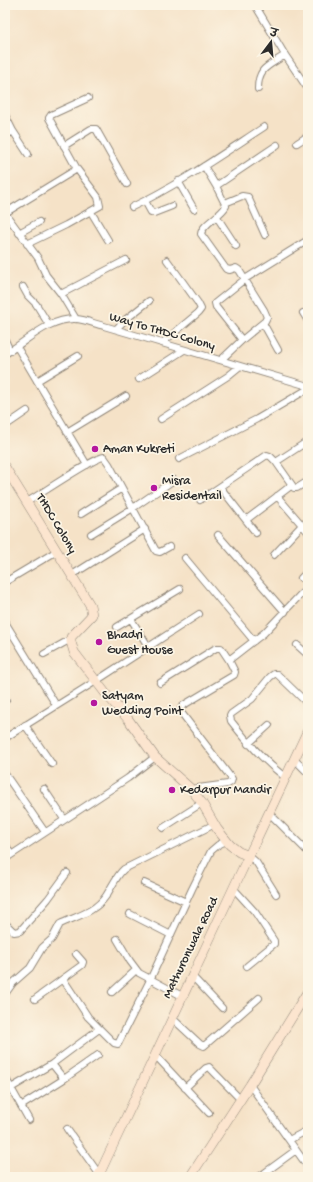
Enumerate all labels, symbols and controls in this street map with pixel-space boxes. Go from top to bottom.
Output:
north arrow [251,22,291,62]
text: उ [267,26,280,42]
street label: Way To THDC Colony [107,310,217,354]
place label: Aman Kukreti [103,442,175,457]
marker: Aman Kukreti [90,444,100,454]
place label: Misra Residentail [162,474,222,504]
marker: Misra Residentail [149,483,159,493]
street label: THDC Colony [32,491,80,557]
place label: Bhadri Guest House [106,628,173,658]
marker: Bhadri Guest House [94,637,104,647]
place label: Satyam Wedding Point [102,689,184,719]
marker: Satyam Wedding Point [89,698,99,708]
place label: Kedarpur Mandir [180,783,272,798]
marker: Kedarpur Mandir [167,785,177,795]
street label: Mathuronwala Road [160,894,223,1001]

